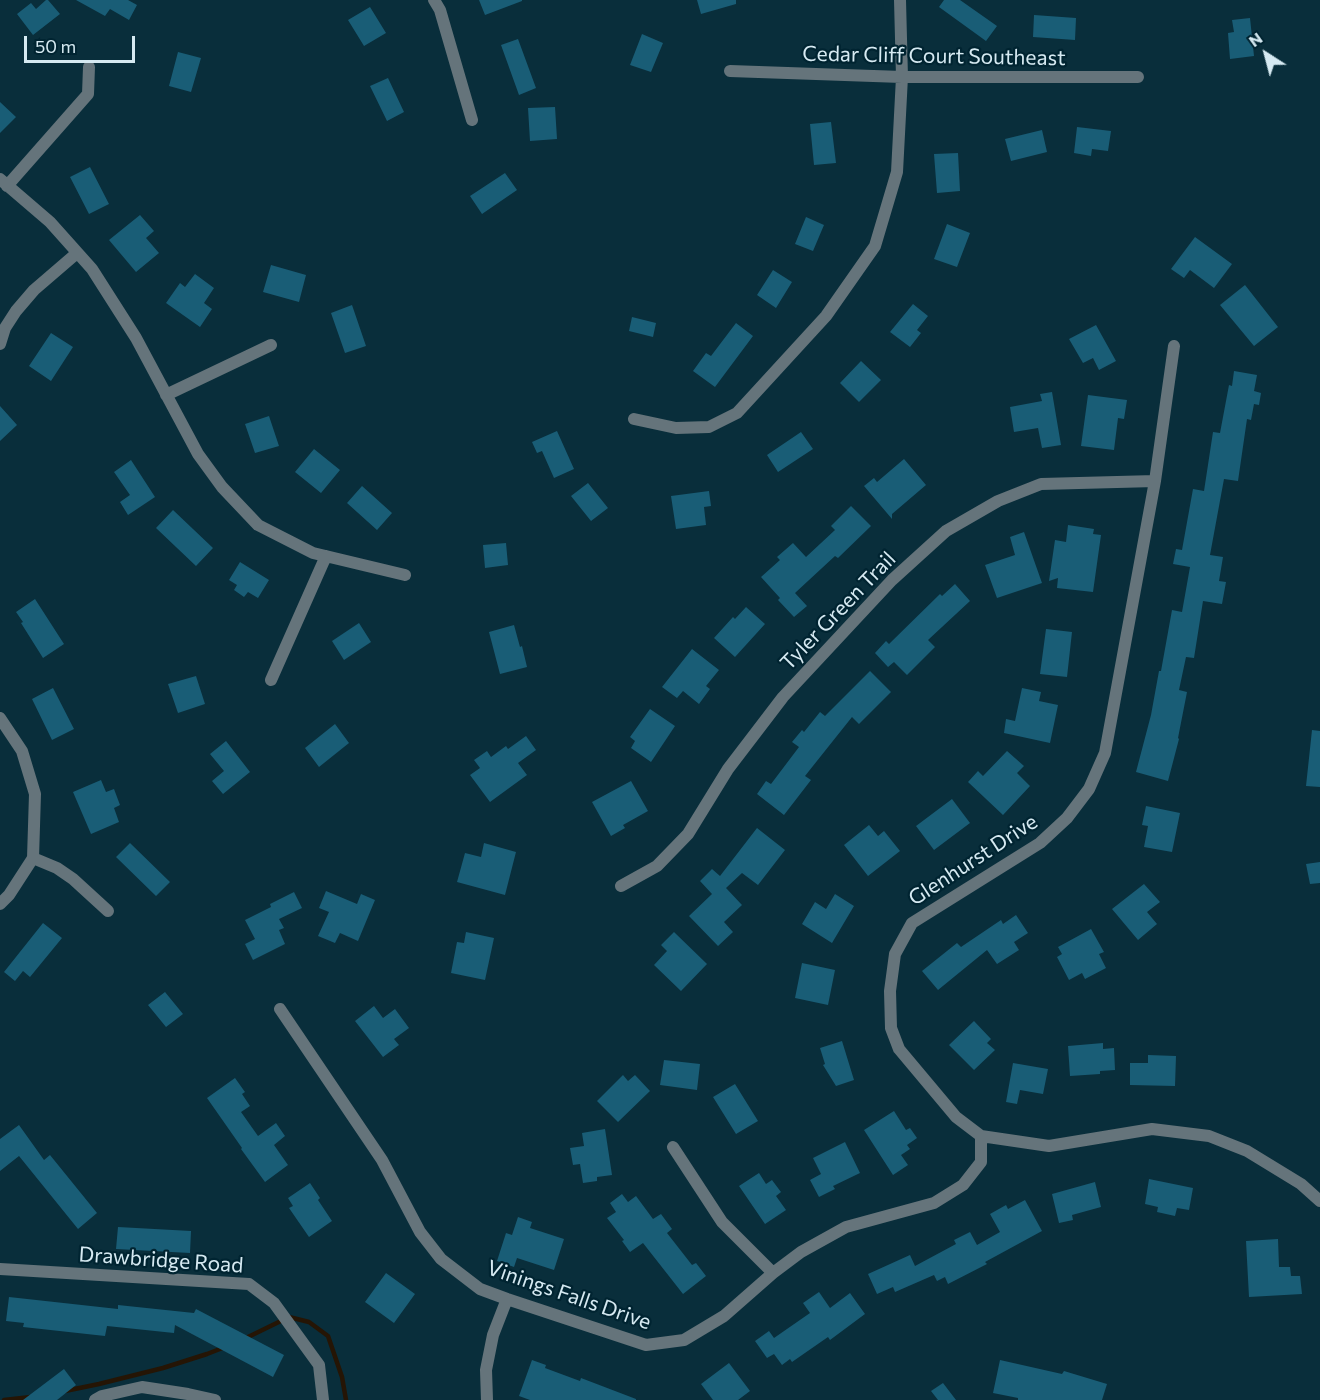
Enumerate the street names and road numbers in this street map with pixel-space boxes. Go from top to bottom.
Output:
street label: Cedar Cliff Court Southeast [802,41,1066,71]
street label: Tyler Green Trail [775,546,901,676]
street label: Glenhurst Drive [904,809,1042,911]
street label: Drawbridge Road [78,1242,244,1278]
street label: Vinings Falls Drive [484,1255,654,1335]

